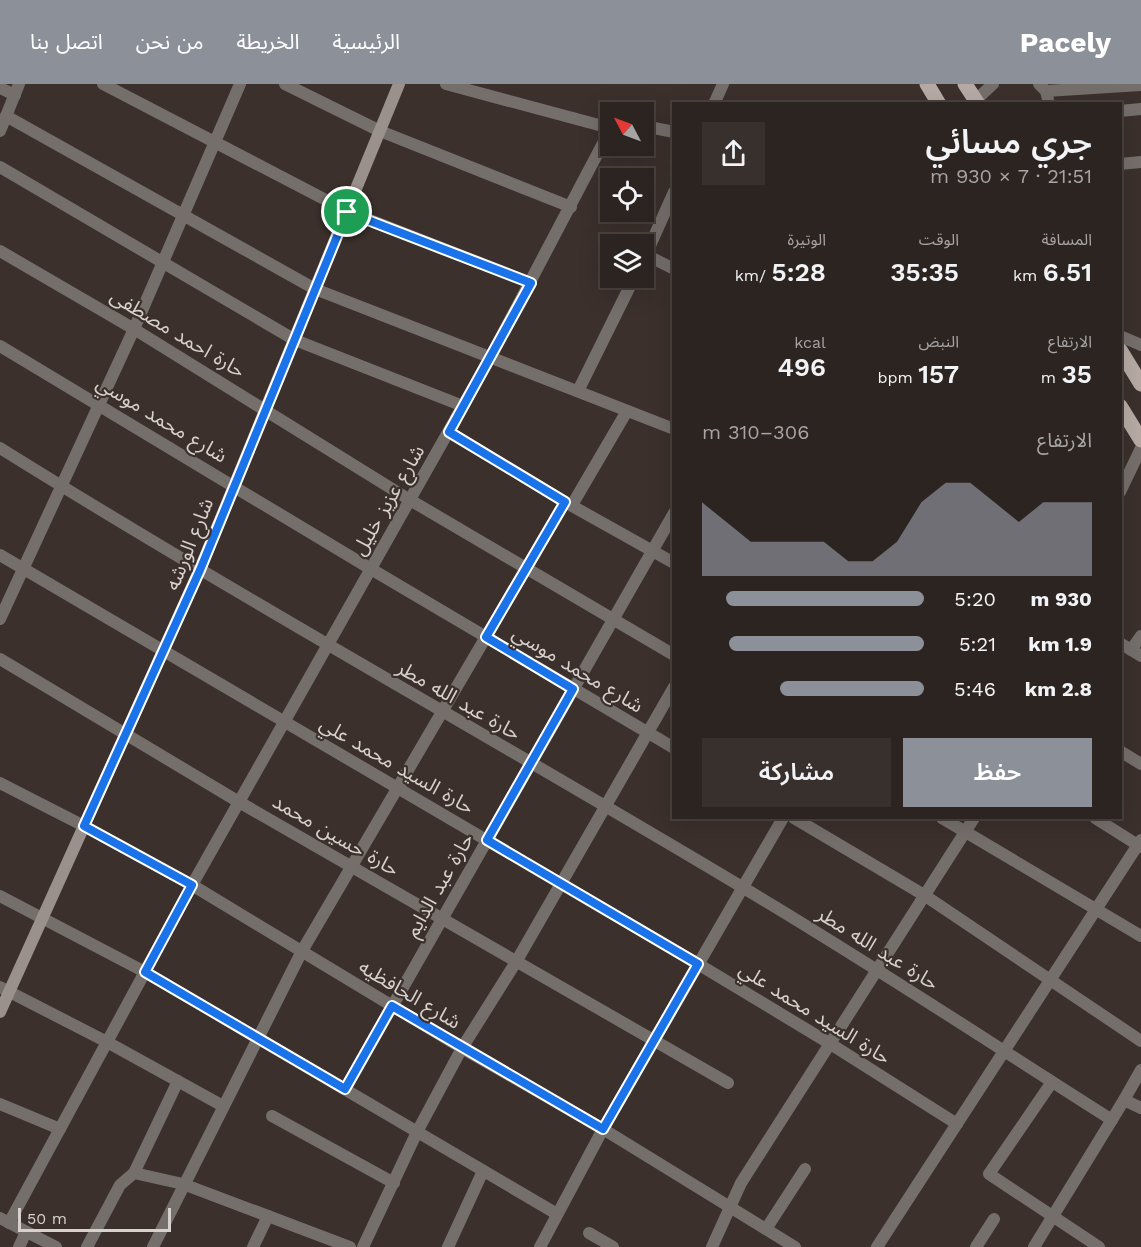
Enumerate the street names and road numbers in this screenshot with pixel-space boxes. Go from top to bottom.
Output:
street label: حارة احمد مصطفى [106,283,250,383]
street label: شارع محمد موسي [90,370,232,471]
street label: شارع عزيز خليل [347,440,432,561]
street label: شارع الورشه [160,494,221,595]
street label: شارع محمد موسي [506,620,648,721]
street label: حارة عبد الله مطر [392,654,525,745]
street label: حارة السيد محمد علي [314,711,478,822]
street label: حارة حسين محمد [268,789,404,881]
street label: حارة عبد الدايم [400,829,481,943]
street label: حارة عبد الله مطر [812,901,943,995]
street label: شارع الحافظيه [353,954,465,1036]
street label: حارة السيد محمد علي [733,957,895,1072]

